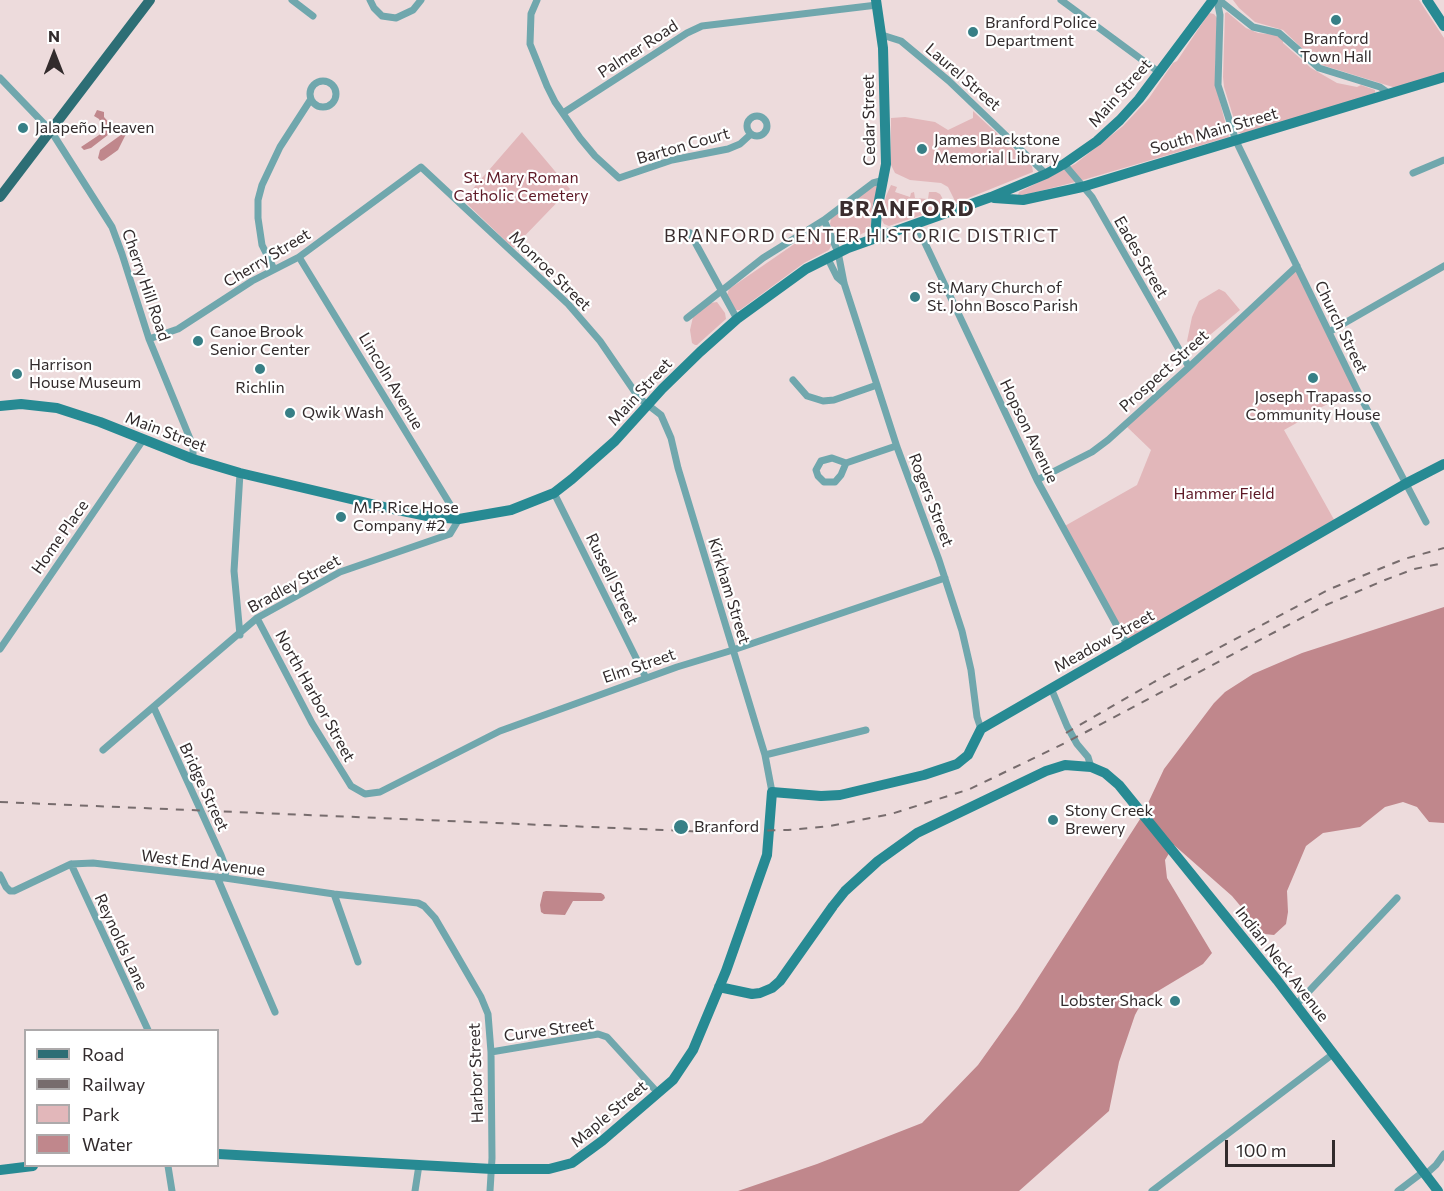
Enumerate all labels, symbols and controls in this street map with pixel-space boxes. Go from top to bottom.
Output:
place label: Branford Police Department [985,13,1097,51]
marker: Branford Town Hall [1329,13,1343,27]
street label: Palmer Road [594,16,682,82]
north arrow [24,24,84,84]
marker: Branford Police Department [966,25,980,39]
text: N [48,26,60,45]
place label: Branford Town Hall [1300,29,1372,67]
street label: Laurel Street [921,39,1005,115]
street label: Main Street [1084,55,1156,131]
street label: Cedar Street [859,74,879,166]
street label: South Main Street [1148,104,1280,158]
place label: Jalapeño Heaven [35,118,154,138]
marker: Jalapeño Heaven [16,121,30,135]
street label: Barton Court [634,124,732,168]
place label: James Blackstone Memorial Library [934,130,1060,168]
marker: James Blackstone Memorial Library [915,142,929,156]
park label: St. Mary Roman Catholic Cemetery [453,168,589,206]
district label: BRANFORD [839,196,975,222]
street label: Eades Street [1110,213,1172,301]
street label: Cherry Street [220,225,314,291]
district label: BRANFORD CENTER HISTORIC DISTRICT [664,225,1060,247]
street label: Cherry Hill Road [118,226,174,344]
street label: Monroe Street [505,227,595,315]
place label: St. Mary Church of St. John Bosco Parish [927,278,1078,316]
street label: Church Street [1310,278,1372,376]
marker: St. Mary Church of St. John Bosco Parish [908,290,922,304]
place label: Canoe Brook Senior Center [210,322,310,360]
street label: Prospect Street [1115,326,1213,416]
street label: Lincoln Avenue [355,329,427,433]
marker: Canoe Brook Senior Center [191,334,205,348]
street label: Main Street [604,354,676,430]
place label: Harrison House Museum [29,355,141,393]
marker: Richlin [253,362,267,376]
marker: Harrison House Museum [10,367,24,381]
marker: Joseph Trapasso Community House [1306,371,1320,385]
street label: Hopson Avenue [996,376,1062,486]
place label: Richlin [235,378,285,398]
place label: Joseph Trapasso Community House [1246,387,1380,425]
place label: Qwik Wash [302,403,384,423]
marker: Qwik Wash [283,406,297,420]
street label: Main Street [123,408,209,456]
street label: Rogers Street [904,451,958,549]
park label: Hammer Field [1173,484,1275,504]
street label: Home Place [28,496,92,578]
place label: M.P. Rice Hose Company #2 [353,498,459,536]
marker: M.P. Rice Hose Company #2 [334,510,348,524]
street label: Russell Street [582,530,642,628]
street label: Kirkham Street [704,536,754,646]
street label: Bradley Street [244,551,344,617]
street label: Meadow Street [1051,606,1157,676]
street label: North Harbor Street [271,627,359,765]
street label: Elm Street [600,645,678,687]
street label: Bridge Street [175,740,233,834]
place label: Stony Creek Brewery [1065,801,1153,839]
marker: Stony Creek Brewery [1046,813,1060,827]
place label: Branford [694,817,759,837]
marker: Branford [672,818,690,836]
street label: West End Avenue [140,846,266,880]
street label: Reynolds Lane [90,891,152,993]
street label: Indian Neck Avenue [1231,903,1333,1025]
place label: Lobster Shack [1060,991,1163,1011]
marker: Lobster Shack [1168,994,1182,1008]
street label: Curve Street [503,1014,595,1046]
street label: Harbor Street [465,1022,487,1124]
legend [24,1029,219,1167]
text: Road [82,1043,124,1065]
text: Railway [82,1073,145,1095]
street label: Maple Street [567,1077,651,1151]
text: Park [82,1103,120,1125]
scale bar [1228,1128,1338,1166]
text: Water [82,1133,133,1155]
text: 100 m [1236,1139,1286,1161]

